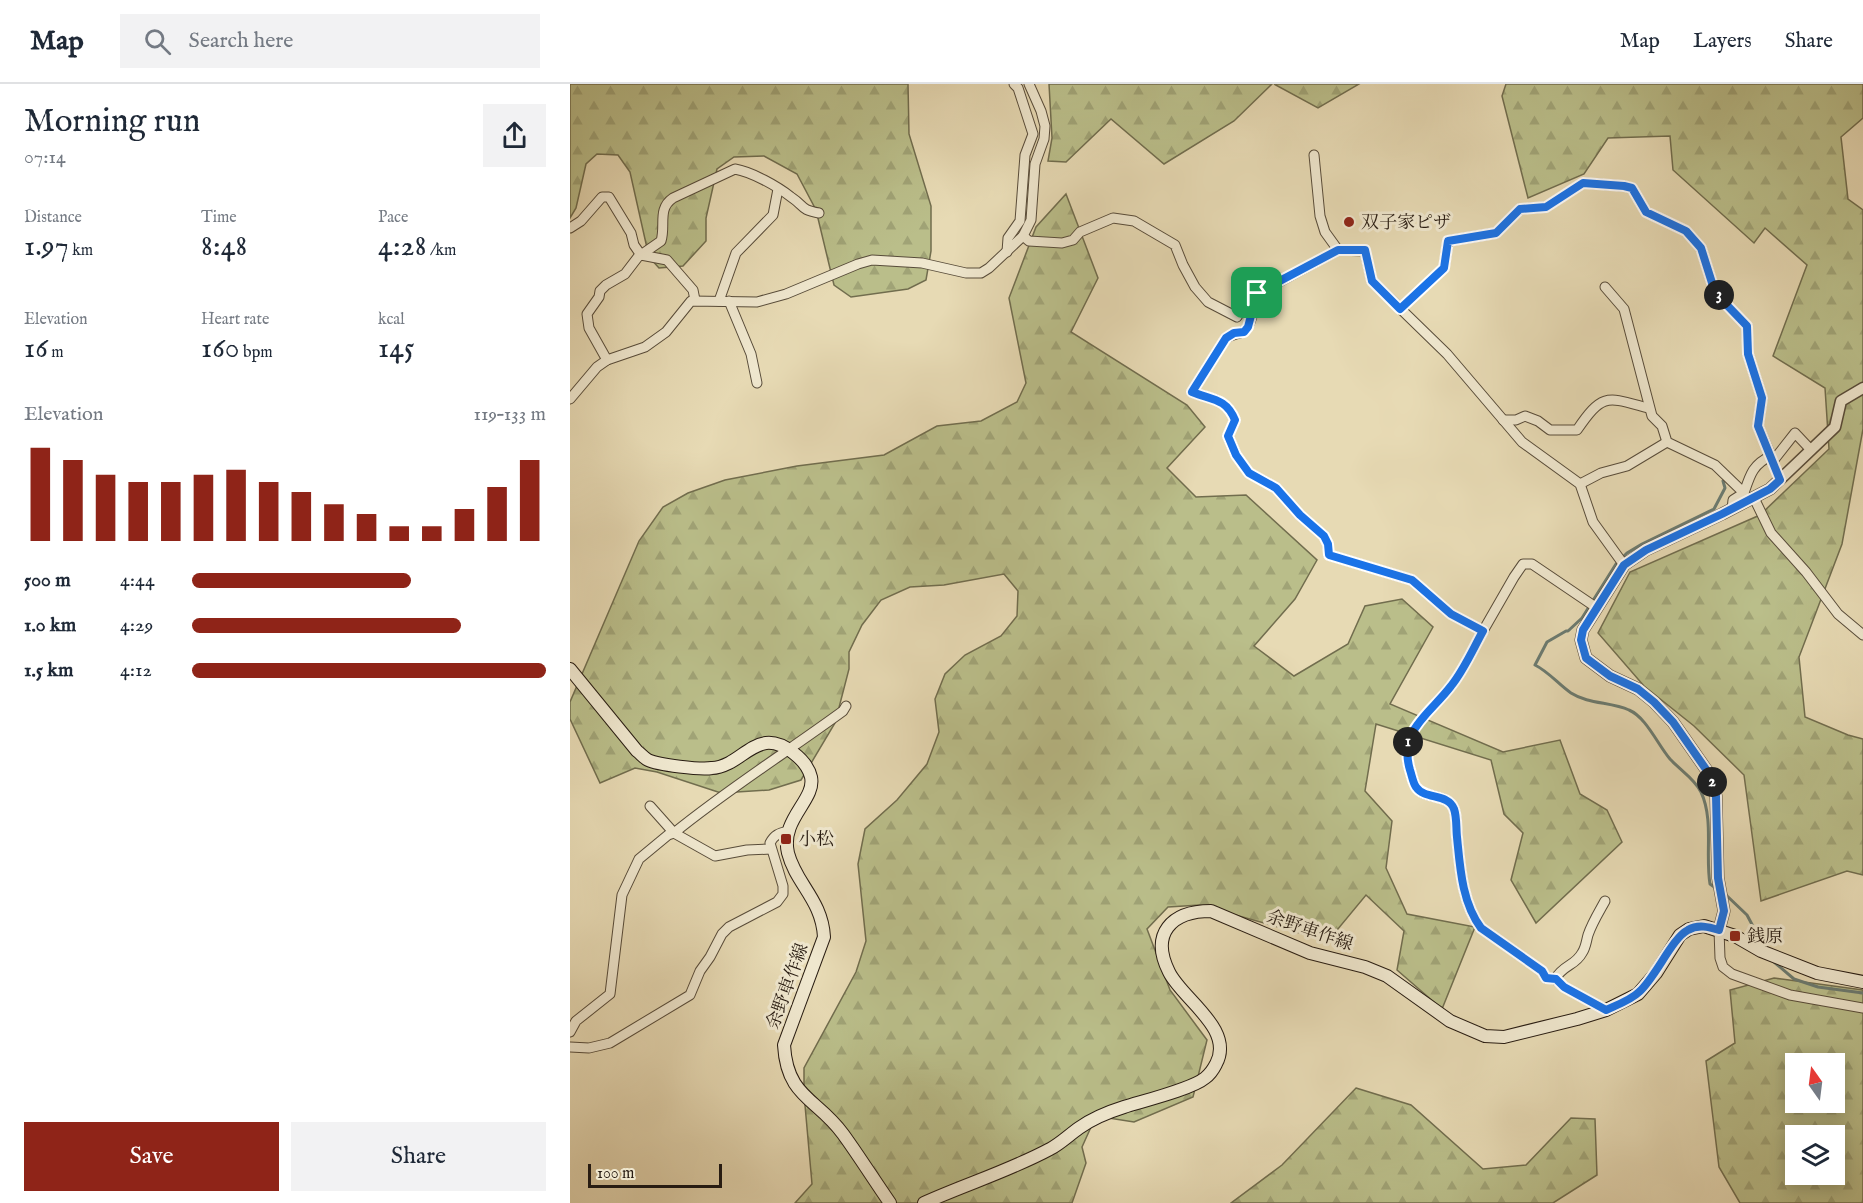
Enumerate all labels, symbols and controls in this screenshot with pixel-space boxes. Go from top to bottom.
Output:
search box [120,14,540,68]
text: Map [30,24,84,59]
icon: search [141,25,174,58]
text: Search here [189,27,293,55]
text: Map [1620,28,1660,55]
text: Layers [1693,28,1752,55]
text: Share [1785,28,1833,55]
text: Morning run [24,101,200,143]
button: share [483,104,546,167]
text: 07:14 [24,145,66,170]
text: Distance [24,208,82,228]
text: Time [201,208,237,228]
text: Pace [378,208,408,228]
place label: 双子家ピザ [1361,212,1451,235]
marker: 双子家ピザ [1342,215,1356,229]
text: 1.97 [24,228,69,266]
text: 8:48 [201,228,247,266]
text: 4:28 [378,228,426,266]
text: km [69,241,93,261]
text: /km [426,241,456,261]
pin [1231,267,1282,318]
icon: arrive [1240,276,1273,309]
pin: 3 [1704,280,1734,310]
text: 3 [1716,285,1722,305]
text: Elevation [24,310,87,330]
text: Heart rate [201,310,269,330]
text: kcal [378,310,405,330]
text: 16 [24,330,48,368]
text: 160 [201,330,240,368]
text: 145 [378,330,415,368]
text: m [48,343,64,363]
text: bpm [240,343,273,363]
text: Elevation [24,402,103,427]
text: 119–133 m [473,402,546,427]
text: 500 m [24,568,71,593]
text: 4:44 [120,568,155,593]
text: 1.0 km [24,613,76,638]
text: 4:29 [120,613,153,638]
text: 1.5 km [24,658,74,683]
text: 4:12 [120,658,152,683]
pin: 1 [1393,727,1423,757]
text: 1 [1405,732,1411,752]
pin: 2 [1697,767,1727,797]
text: 2 [1708,772,1716,792]
place label: 小松 [798,829,834,852]
marker: 小松 [779,832,793,846]
street label: 余野車作線 [1263,906,1356,957]
place label: 銭原 [1747,926,1783,949]
marker: 銭原 [1728,929,1742,943]
street label: 余野車作線 [762,940,815,1033]
north arrow [1785,1053,1845,1113]
map controls [1785,1053,1845,1185]
button: Save [24,1122,279,1191]
button: Share [291,1122,546,1191]
button: layers [1785,1125,1845,1185]
scale bar [588,1161,722,1188]
text: 100 m [597,1164,634,1184]

